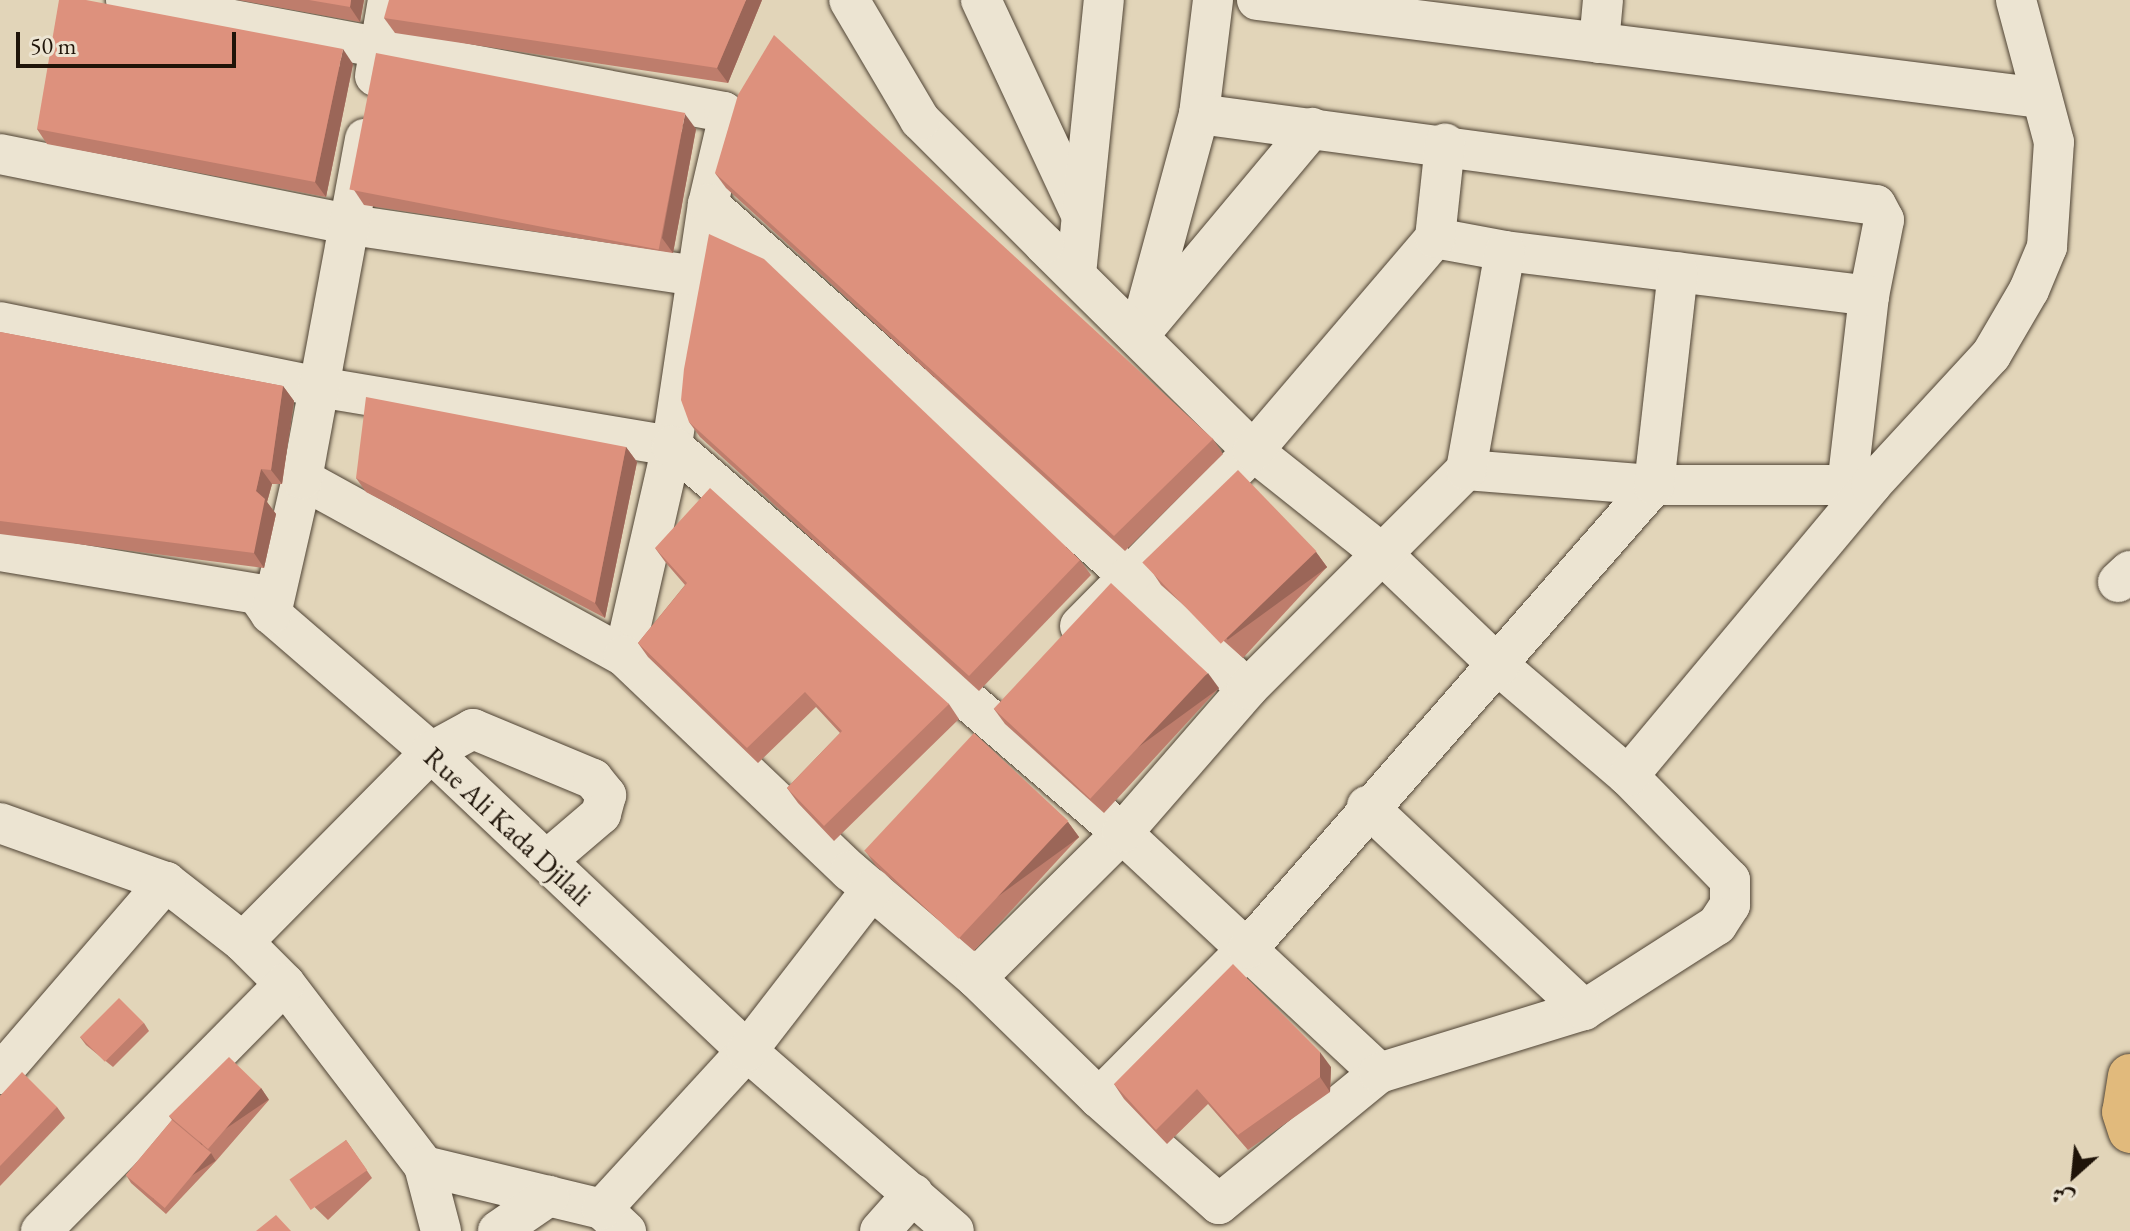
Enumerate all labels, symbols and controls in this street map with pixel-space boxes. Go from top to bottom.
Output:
scale bar [20,16,240,66]
text: 50 m [30,30,77,61]
street label: Rue Ali Kada Djilali [417,740,599,912]
north arrow [2034,1135,2114,1215]
text: ش [2047,1179,2079,1215]

